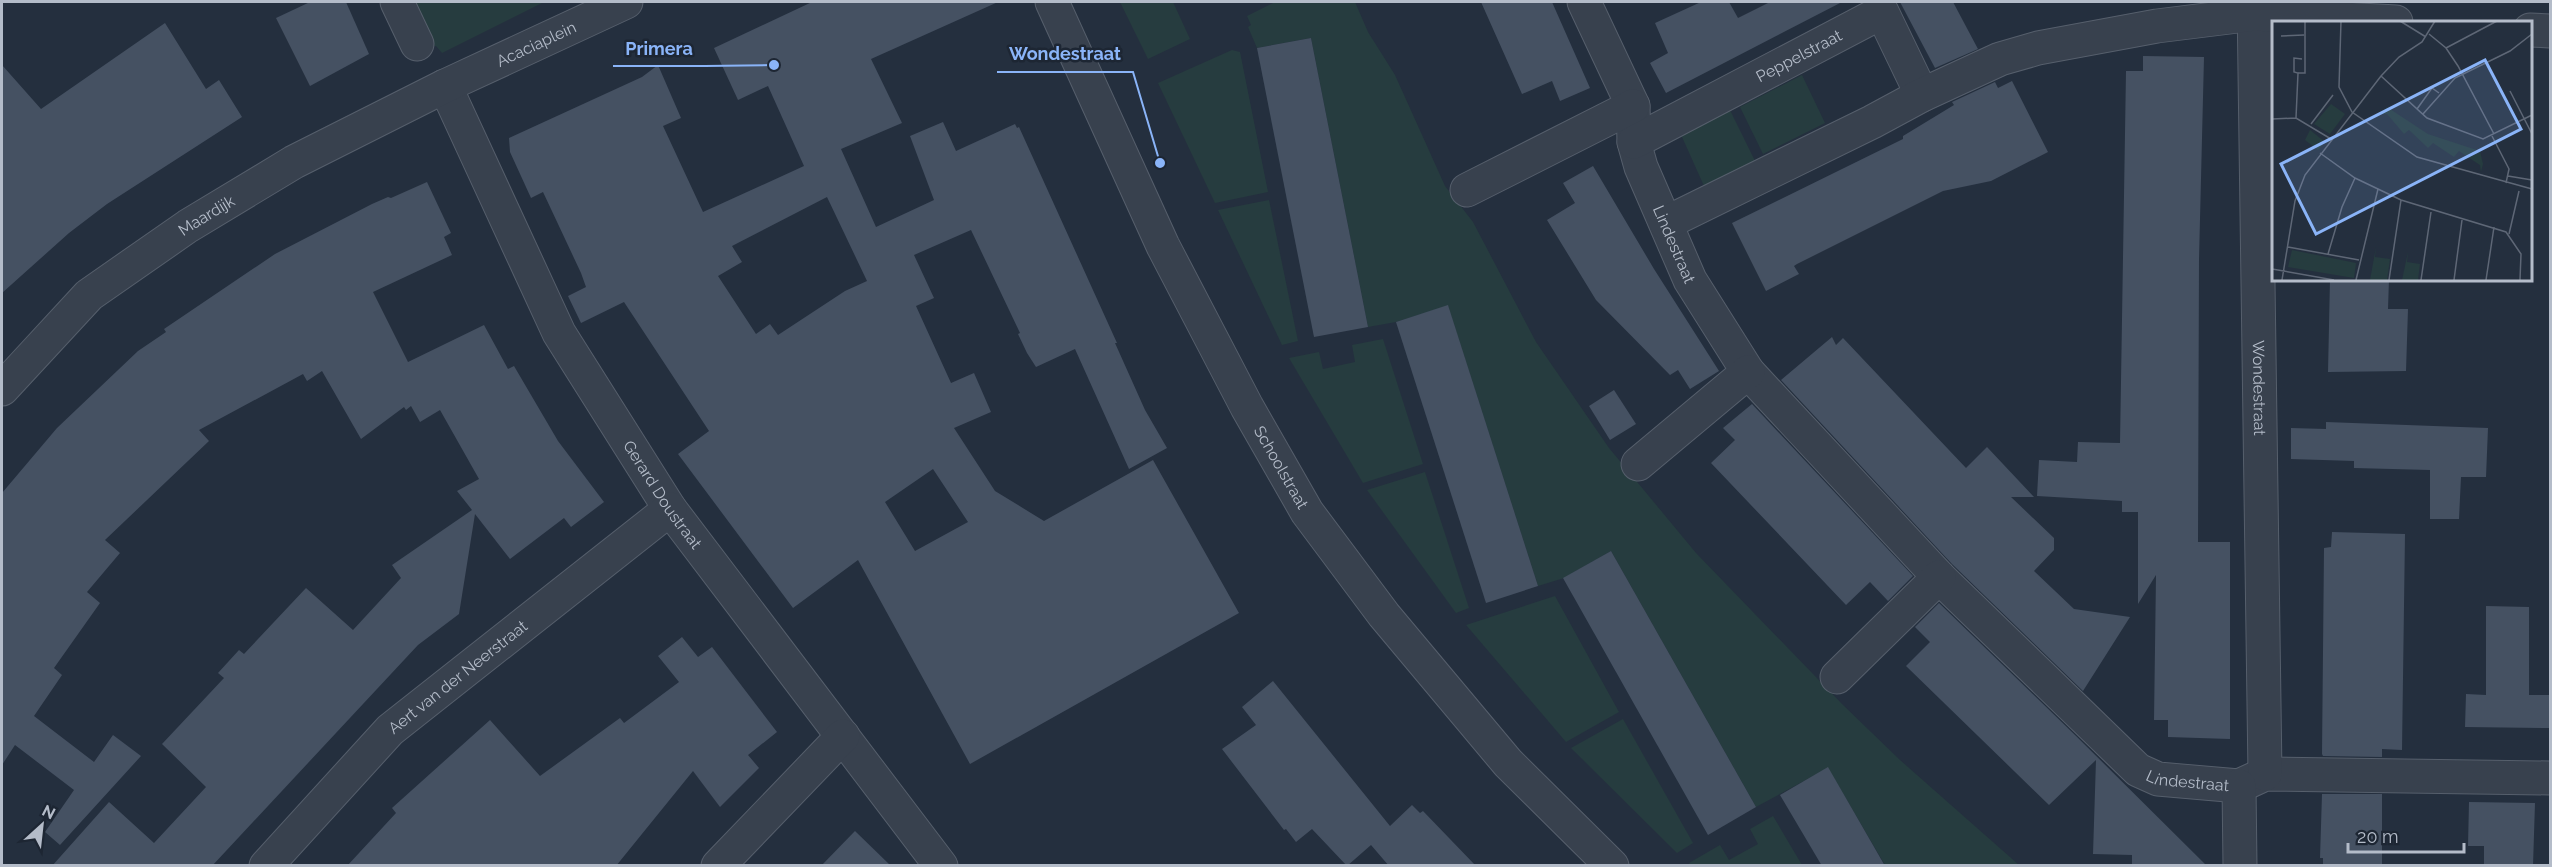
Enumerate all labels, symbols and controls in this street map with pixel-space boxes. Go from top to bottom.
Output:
street label: Acaciaplein [493,18,579,71]
inset map [2272,21,2531,280]
street label: Peppelstraat [1753,26,1846,86]
callout: Primera [613,30,705,66]
callout: Wondestraat [997,36,1133,72]
text: Primera [625,38,693,59]
text: Wondestraat [1009,43,1121,64]
street label: Maardijk [175,191,238,240]
street label: Lindestraat [1649,202,1699,287]
street label: Wondestraat [2249,340,2269,436]
street label: Schoolstraat [1250,422,1313,513]
street label: Gerard Doustraat [619,437,706,553]
street label: Aert van der Neerstraat [384,616,532,738]
street label: Lindestraat [2143,766,2230,795]
north arrow [12,795,72,855]
text: N [39,801,58,823]
scale bar [2348,816,2464,854]
text: 20 m [2357,826,2399,847]

